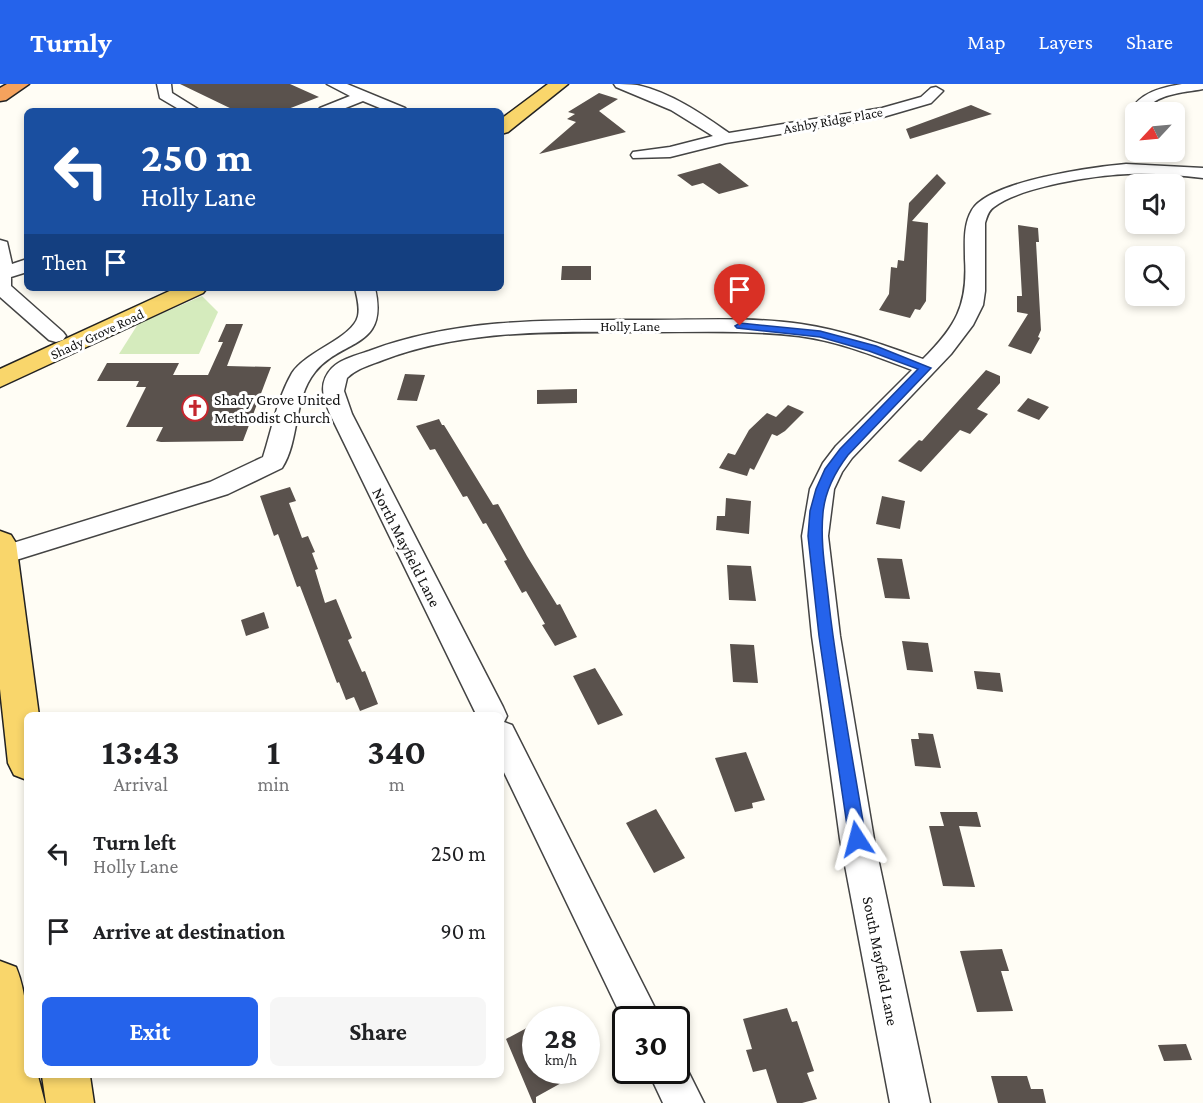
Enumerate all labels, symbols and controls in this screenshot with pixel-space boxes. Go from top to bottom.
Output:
text: Turnly [30,27,112,58]
text: Map [967,30,1006,54]
text: Layers [1039,30,1093,54]
text: Share [1126,30,1173,54]
north arrow [1125,102,1185,162]
map controls [1125,102,1185,306]
street label: Ashby Ridge Place [782,103,884,137]
icon: left [42,132,120,210]
text: 250 m [141,133,252,180]
button: sound [1125,174,1185,234]
text: Holly Lane [141,182,256,212]
icon: arrive [99,246,132,279]
button: search [1125,246,1185,306]
text: Then [42,250,87,275]
pin [714,264,765,326]
icon: arrive [723,273,756,306]
street label: Shady Grove Road [48,305,147,363]
street label: Holly Lane [600,318,660,334]
place label: Shady Grove United Methodist Church [214,391,341,426]
church icon: Shady Grove United Methodist Church [180,393,210,423]
street label: North Mayfield Lane [368,485,444,610]
text: 13:43 [102,732,180,772]
text: 1 [267,732,280,772]
text: 340 [367,732,426,772]
text: Arrival [113,773,168,795]
text: min [257,773,289,795]
text: m [389,773,405,795]
position arrow [825,807,889,871]
text: Turn left [93,830,176,855]
icon: left [42,837,75,870]
text: 250 m [431,841,486,866]
text: Holly Lane [93,855,178,877]
street label: South Mayfield Lane [859,895,901,1027]
icon: arrive [42,915,75,948]
text: Arrive at destination [93,919,285,944]
text: 90 m [441,919,486,944]
button: Exit [42,997,258,1066]
button: Share [270,997,486,1066]
speed limit sign: 30 [612,1006,690,1084]
text: 28 [545,1021,577,1054]
text: km/h [545,1052,577,1068]

